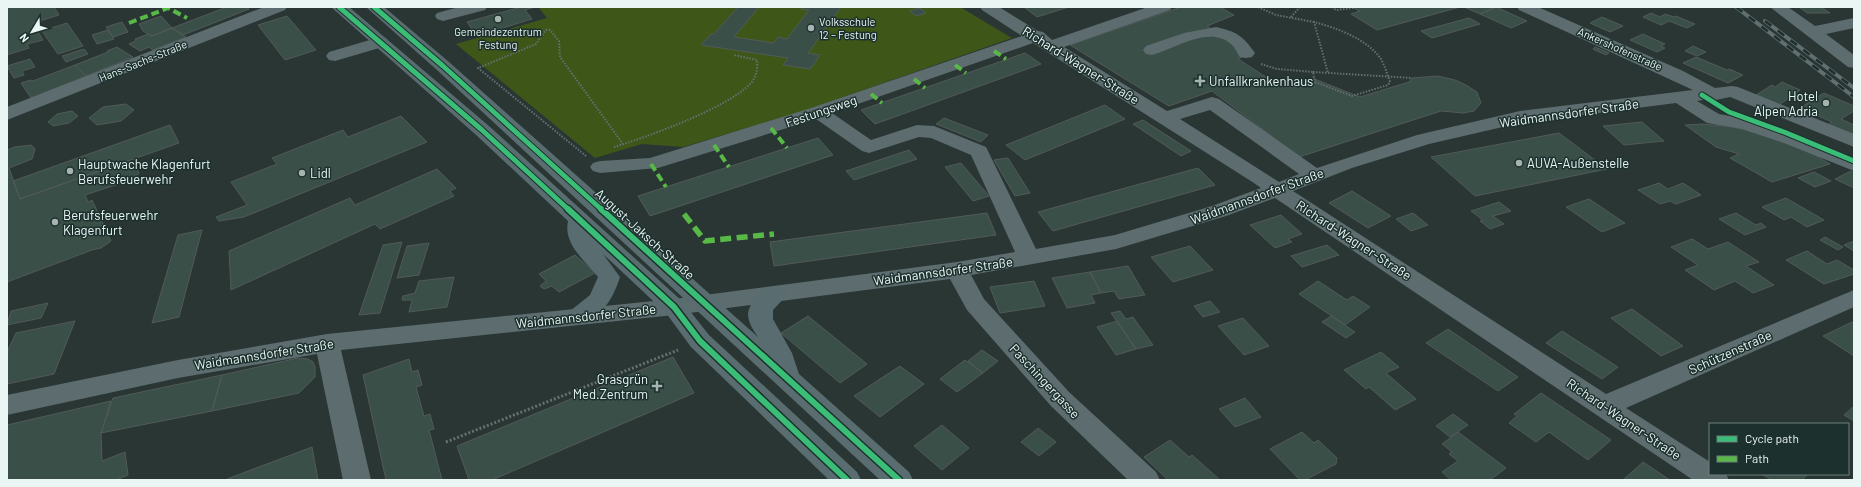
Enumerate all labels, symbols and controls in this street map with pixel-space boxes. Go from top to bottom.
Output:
north arrow [12,12,52,52]
marker: Gemeindezentrum Festung [493,14,503,24]
place label: Volksschule 12 – Festung [819,15,877,41]
marker: Volksschule 12 – Festung [806,23,816,33]
street label: Richard-Wagner-Straße [1020,23,1142,107]
street label: Ankershofenstraße [1576,24,1664,73]
place label: Gemeindezentrum Festung [454,25,542,51]
text: N [16,32,31,45]
street label: Hans-Sachs-Straße [97,37,189,84]
place label: Unfallkrankenhaus [1209,73,1313,89]
marker: Unfallkrankenhaus [1194,75,1206,87]
place label: Hotel Alpen Adria [1754,88,1818,119]
street label: Festungsweg [783,91,859,131]
street label: Waidmannsdorfer Straße [1498,95,1640,131]
marker: Hotel Alpen Adria [1821,98,1831,108]
place label: AUVA-Außenstelle [1527,155,1629,171]
place label: Hauptwache Klagenfurt Berufsfeuerwehr [78,156,211,187]
marker: AUVA-Außenstelle [1514,158,1524,168]
street label: Waidmannsdorfer Straße [1188,164,1326,228]
place label: Lidl [310,165,331,181]
marker: Hauptwache Klagenfurt Berufsfeuerwehr [65,166,75,176]
marker: Lidl [297,168,307,178]
street label: August-Jaksch-Straße [592,185,698,283]
street label: Richard-Wagner-Straße [1293,197,1415,283]
place label: Berufsfeuerwehr Klagenfurt [63,207,158,238]
marker: Berufsfeuerwehr Klagenfurt [50,217,60,227]
street label: Waidmannsdorfer Straße [872,253,1014,289]
street label: Waidmannsdorfer Straße [515,301,657,331]
street label: Schützenstraße [1686,327,1774,377]
street label: Waidmannsdorfer Straße [193,335,335,373]
street label: Paschingergasse [1006,340,1084,422]
place label: Grasgrün Med.Zentrum [573,371,648,402]
street label: Richard-Wagner-Straße [1564,375,1684,463]
marker: Grasgrün Med.Zentrum [651,380,663,392]
legend [1709,423,1849,475]
text: Cycle path [1745,431,1799,445]
text: Path [1745,451,1769,465]

